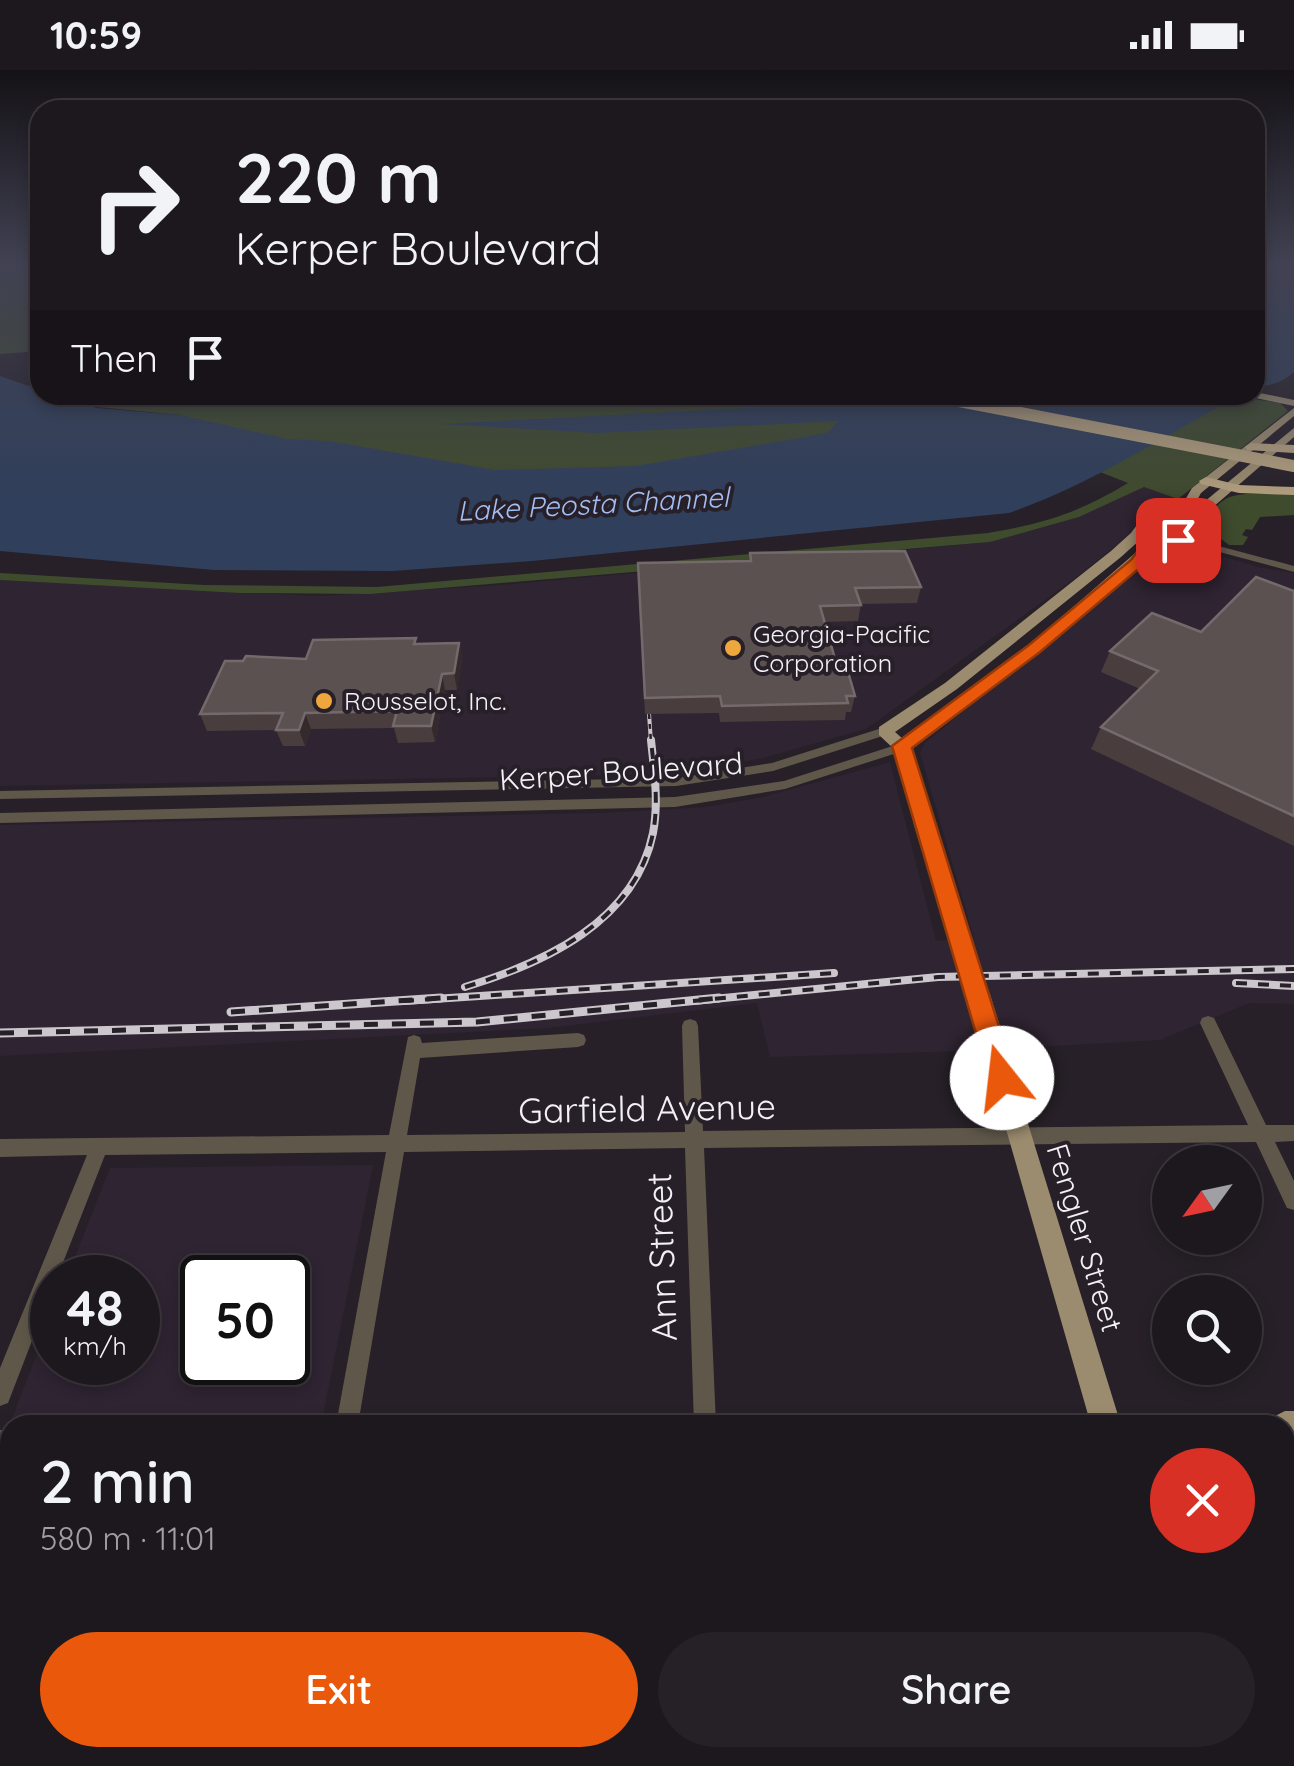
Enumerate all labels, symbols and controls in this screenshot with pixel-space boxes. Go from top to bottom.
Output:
text: 10:59 [50,11,142,59]
text: 220 m [235,133,442,221]
icon: right [70,140,200,270]
text: Kerper Boulevard [235,220,601,276]
icon: arrive [178,330,233,385]
text: Then [70,334,158,382]
water label: Lake Peosta Channel [456,479,733,528]
pin [1136,498,1221,583]
icon: arrive [1151,513,1206,568]
place label: Georgia-Pacific Corporation [753,618,930,678]
marker: Georgia-Pacific Corporation [722,637,744,659]
place label: Rousselot, Inc. [344,685,506,716]
marker: Rousselot, Inc. [313,690,335,712]
street label: Kerper Boulevard [498,744,744,798]
position arrow [950,1026,1054,1130]
street label: Garfield Avenue [518,1084,776,1132]
street label: Fengler Street [1038,1139,1132,1336]
north arrow [1152,1145,1262,1255]
map controls [1152,1145,1262,1385]
street label: Ann Street [636,1172,686,1342]
speed limit sign: 50 [180,1255,310,1385]
button: search [1152,1275,1262,1385]
text: 48 [67,1276,123,1339]
text: km/h [63,1330,127,1361]
text: 2 min [40,1443,195,1518]
button: close [1150,1448,1255,1553]
text: 580 m · 11:01 [40,1518,216,1558]
button: Exit [40,1632,638,1747]
button: Share [658,1632,1255,1747]

